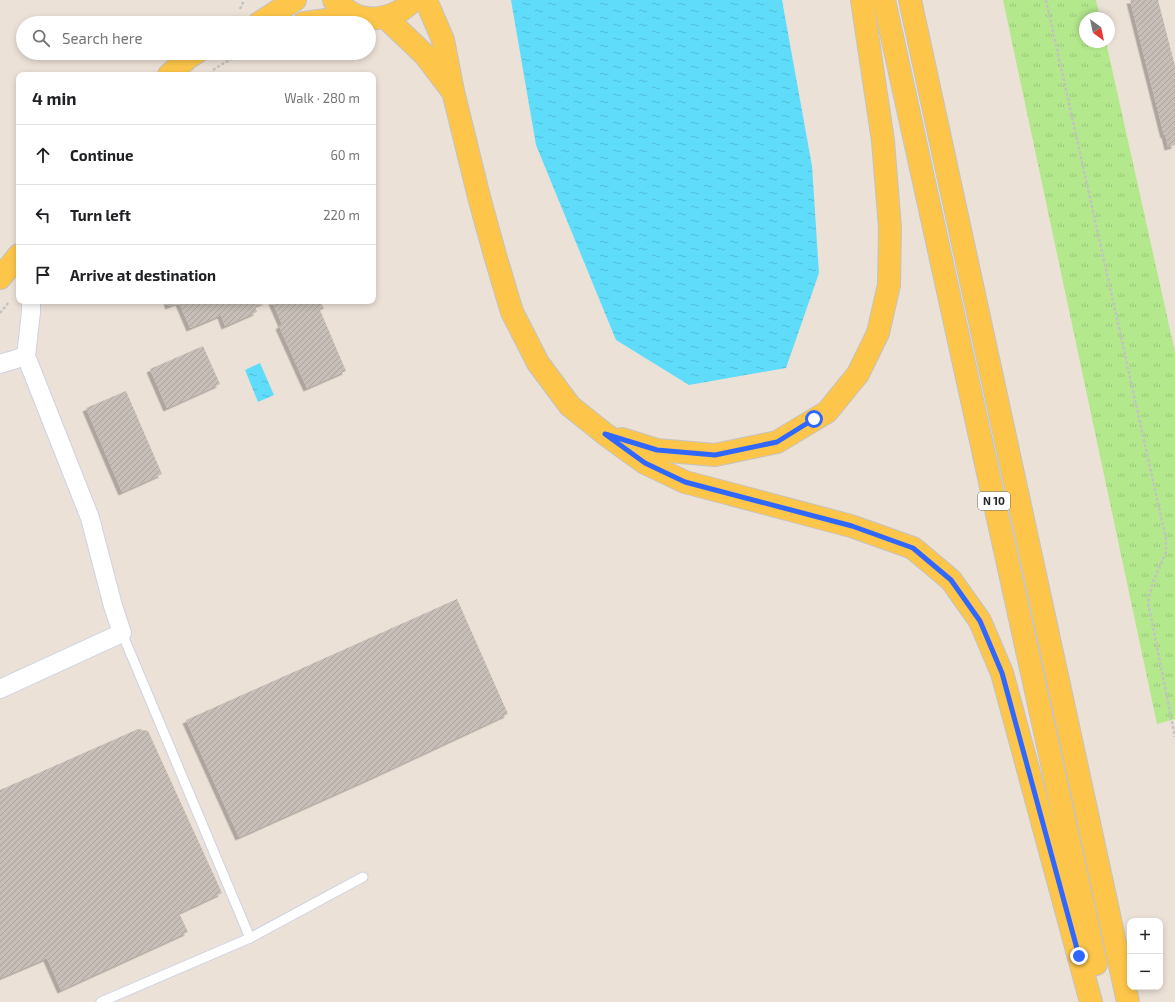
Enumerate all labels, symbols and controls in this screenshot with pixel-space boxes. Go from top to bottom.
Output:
north arrow [1079,12,1115,48]
search box [16,16,376,60]
icon: search [30,27,52,49]
text: Search here [62,29,143,47]
text: 4 min [32,88,76,108]
text: Walk · 280 m [284,90,360,106]
icon: ahead [32,144,54,166]
text: Continue [70,146,133,164]
text: 60 m [330,147,360,163]
icon: left [32,204,54,226]
text: Turn left [70,206,131,224]
text: 220 m [323,207,360,223]
icon: arrive [32,264,54,286]
text: Arrive at destination [70,266,216,284]
route start [805,410,823,428]
road number: N 10 [978,492,1010,510]
map controls [1127,918,1163,990]
button: + [1127,918,1163,954]
route end [1070,947,1088,965]
button: − [1127,954,1163,990]

